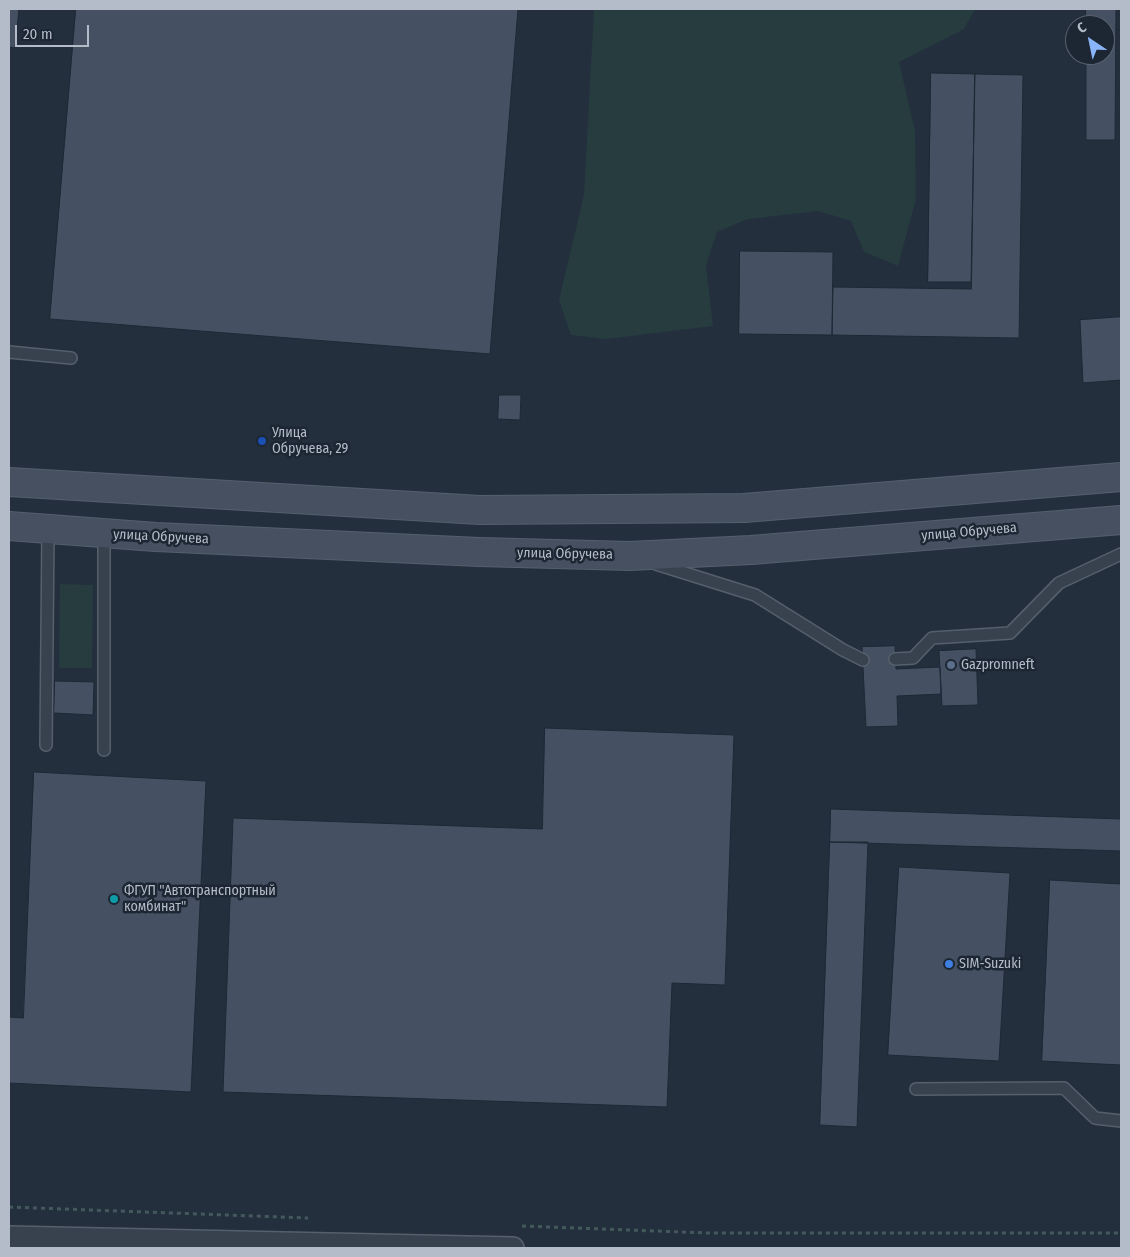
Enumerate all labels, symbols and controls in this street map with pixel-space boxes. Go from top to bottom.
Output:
scale bar [18,15,91,47]
north arrow [1065,15,1115,65]
text: С [1074,19,1090,37]
text: 20 m [23,25,53,43]
place label: Улица Обручева, 29 [272,425,348,458]
marker: Улица Обручева, 29 [256,435,268,447]
street label: улица Обручева [921,519,1017,545]
street label: улица Обручева [113,526,209,548]
street label: улица Обручева [517,545,613,563]
place label: Gazpromneft [961,657,1035,673]
marker: Gazpromneft [945,659,957,671]
place label: ФГУП "Автотранспортный комбинат" [124,883,276,916]
marker: ФГУП "Автотранспортный комбинат" [108,893,120,905]
place label: SIM-Suzuki [959,956,1021,972]
marker: SIM-Suzuki [943,958,955,970]

